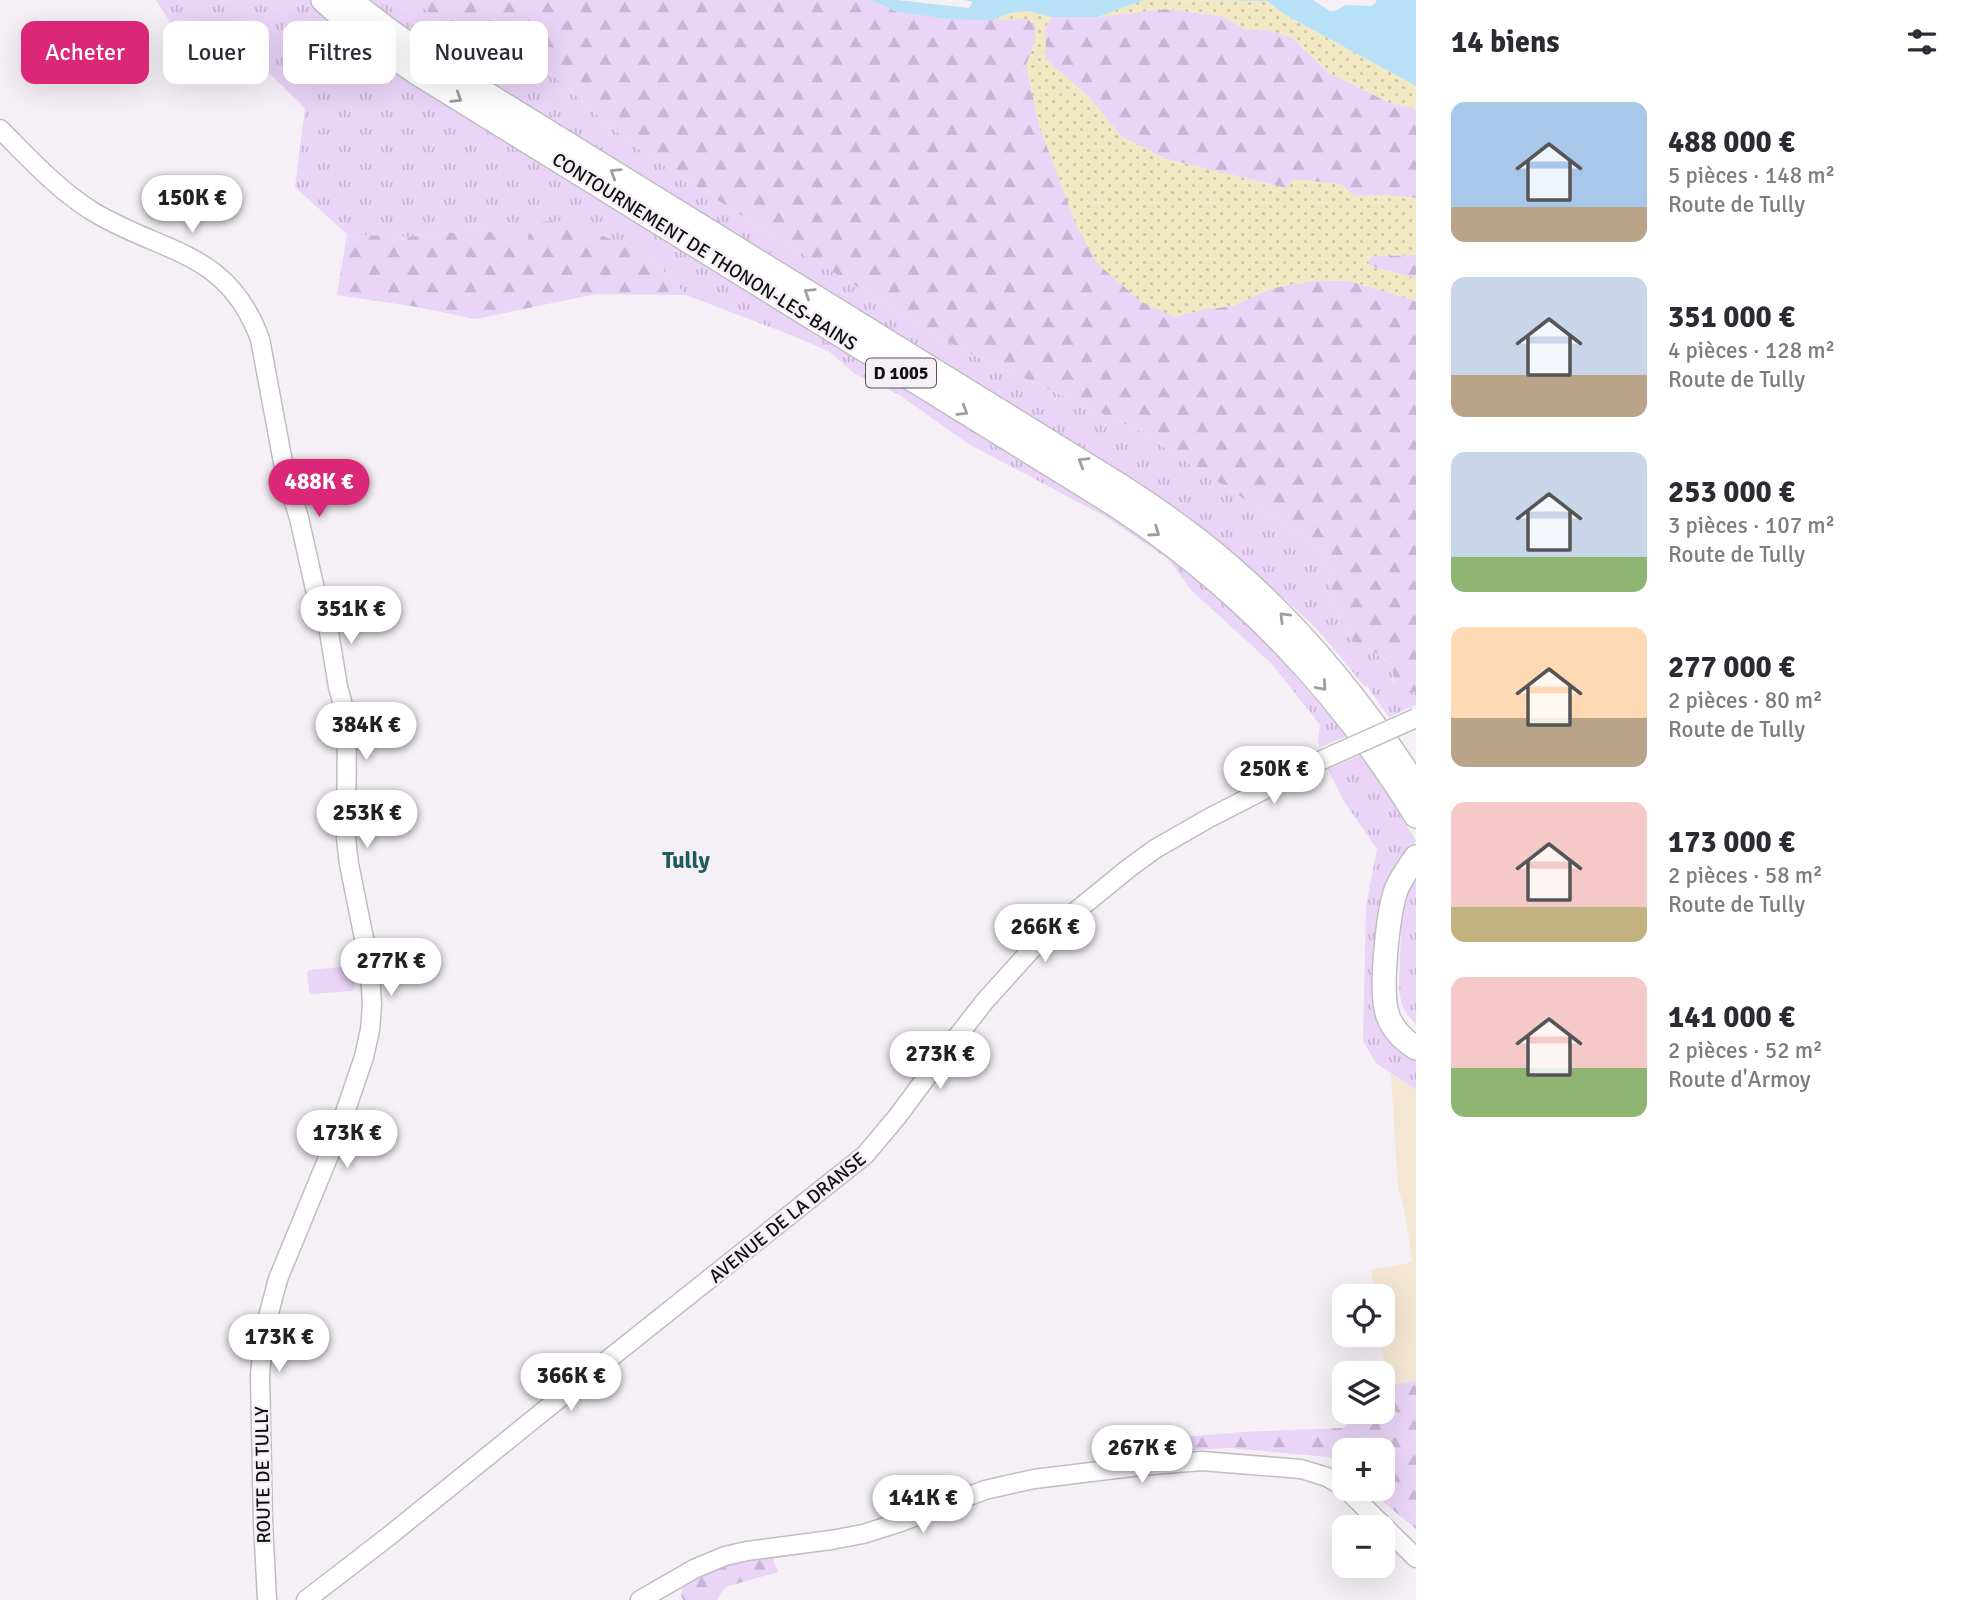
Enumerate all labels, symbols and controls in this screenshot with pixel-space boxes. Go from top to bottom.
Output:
chip: Acheter [21,21,149,84]
chip: Louer [163,21,269,84]
chip: Filtres [283,21,396,84]
chip: Nouveau [410,21,548,84]
icon: filters [1903,23,1941,61]
text: 14 biens [1451,24,1560,61]
one-way arrow [449,90,462,103]
text: 488 000 € [1668,124,1795,161]
icon: home [1507,130,1591,214]
street label: CONTOURNEMENT DE THONON-LES-BAINS [548,148,861,356]
text: 5 pièces · 148 m² [1668,161,1835,190]
one-way arrow [610,169,623,182]
pin: 150K € [135,176,249,235]
text: 150K € [157,183,227,212]
text: Route de Tully [1668,190,1805,219]
one-way arrow [803,289,816,302]
text: 351 000 € [1668,299,1795,336]
icon: home [1507,305,1591,389]
text: 4 pièces · 128 m² [1668,336,1835,365]
road number: D 1005 [866,358,936,388]
text: Route de Tully [1668,365,1805,394]
one-way arrow [956,402,969,415]
one-way arrow [1078,458,1091,471]
pin: 488K € [262,460,376,519]
text: 488K € [284,467,354,496]
text: 253 000 € [1668,474,1795,511]
icon: home [1507,480,1591,564]
text: 3 pièces · 107 m² [1668,511,1835,540]
one-way arrow [1147,524,1160,536]
text: Route de Tully [1668,540,1805,569]
pin: 351K € [294,586,408,646]
text: 351K € [316,594,386,623]
one-way arrow [1280,612,1293,625]
text: 277 000 € [1668,649,1795,686]
icon: home [1507,655,1591,739]
one-way arrow [1314,678,1326,691]
text: 2 pièces · 80 m² [1668,686,1823,715]
pin: 384K € [309,702,423,762]
text: 384K € [331,710,401,739]
text: Route de Tully [1668,715,1805,744]
pin: 250K € [1217,746,1331,806]
text: 250K € [1239,754,1309,783]
pin: 253K € [310,790,424,850]
text: 253K € [332,798,402,827]
text: 173 000 € [1668,824,1795,861]
icon: home [1507,830,1591,914]
district label: Tully [662,846,710,875]
text: 2 pièces · 58 m² [1668,861,1823,890]
text: Route de Tully [1668,890,1805,919]
pin: 266K € [988,904,1102,964]
text: 266K € [1010,912,1080,941]
pin: 277K € [334,939,448,998]
text: 277K € [356,946,426,975]
text: 141 000 € [1668,999,1795,1036]
icon: home [1507,1005,1591,1089]
pin: 273K € [883,1032,997,1091]
text: 2 pièces · 52 m² [1668,1036,1823,1065]
text: 273K € [905,1039,975,1068]
text: Route d'Armoy [1668,1065,1811,1094]
pin: 173K € [290,1110,404,1170]
text: 173K € [312,1118,382,1147]
street label: AVENUE DE LA DRANSE [704,1147,871,1289]
map controls [1332,1284,1395,1578]
button: locate [1332,1284,1395,1347]
pin: 173K € [222,1314,336,1374]
text: 173K € [244,1322,314,1351]
pin: 366K € [514,1354,628,1413]
text: 366K € [536,1361,606,1390]
button: layers [1332,1361,1395,1424]
street label: ROUTE DE TULLY [250,1406,276,1544]
pin: 267K € [1085,1426,1199,1485]
text: 267K € [1107,1433,1177,1462]
button: + [1332,1438,1395,1501]
pin: 141K € [866,1476,980,1535]
text: 141K € [888,1483,958,1512]
button: − [1332,1515,1395,1578]

